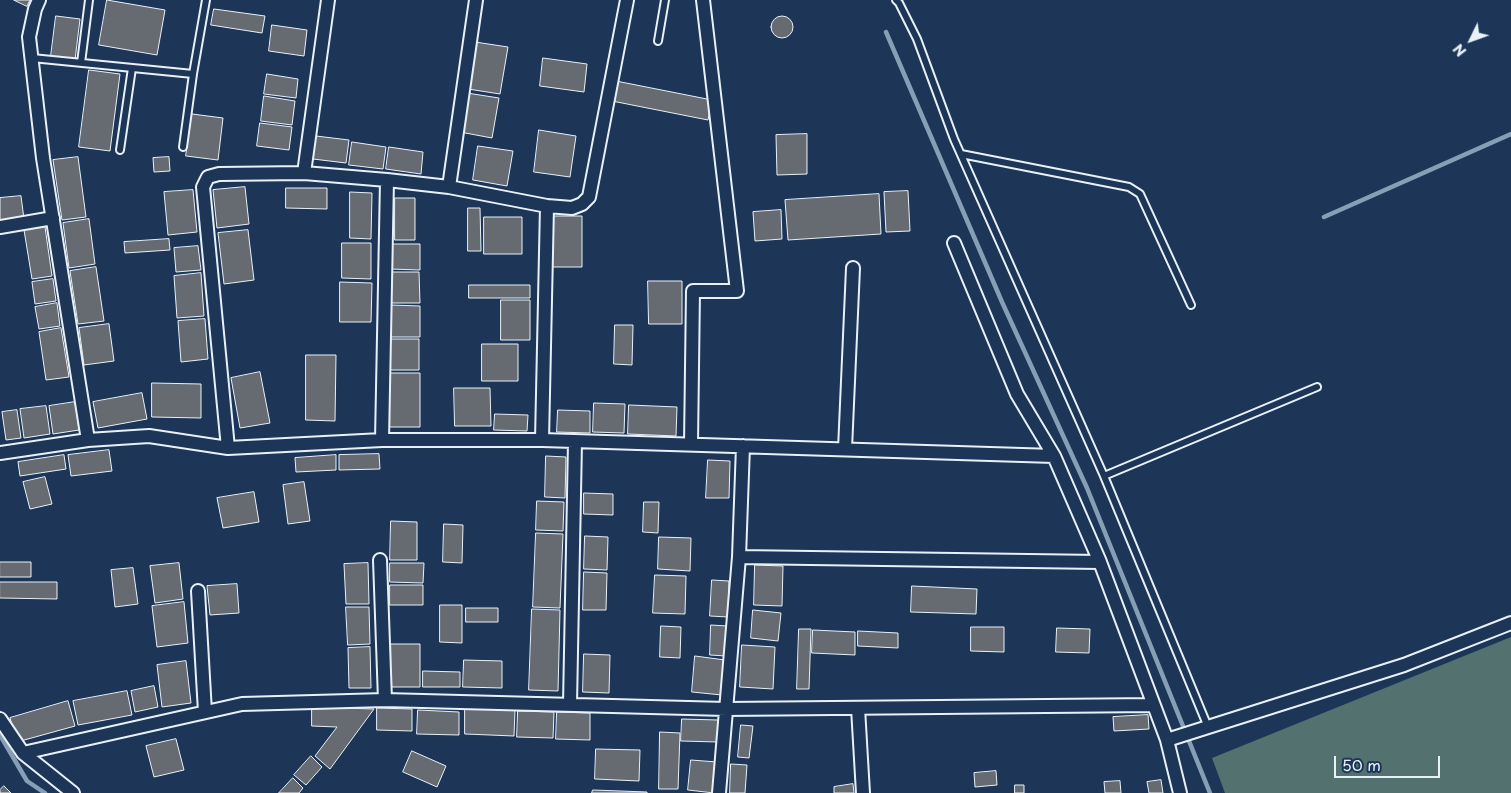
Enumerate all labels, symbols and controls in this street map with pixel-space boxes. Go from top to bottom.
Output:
north arrow [1446,15,1496,65]
text: N [1448,39,1471,62]
scale bar [1336,746,1442,778]
text: 50 m [1342,753,1381,776]

